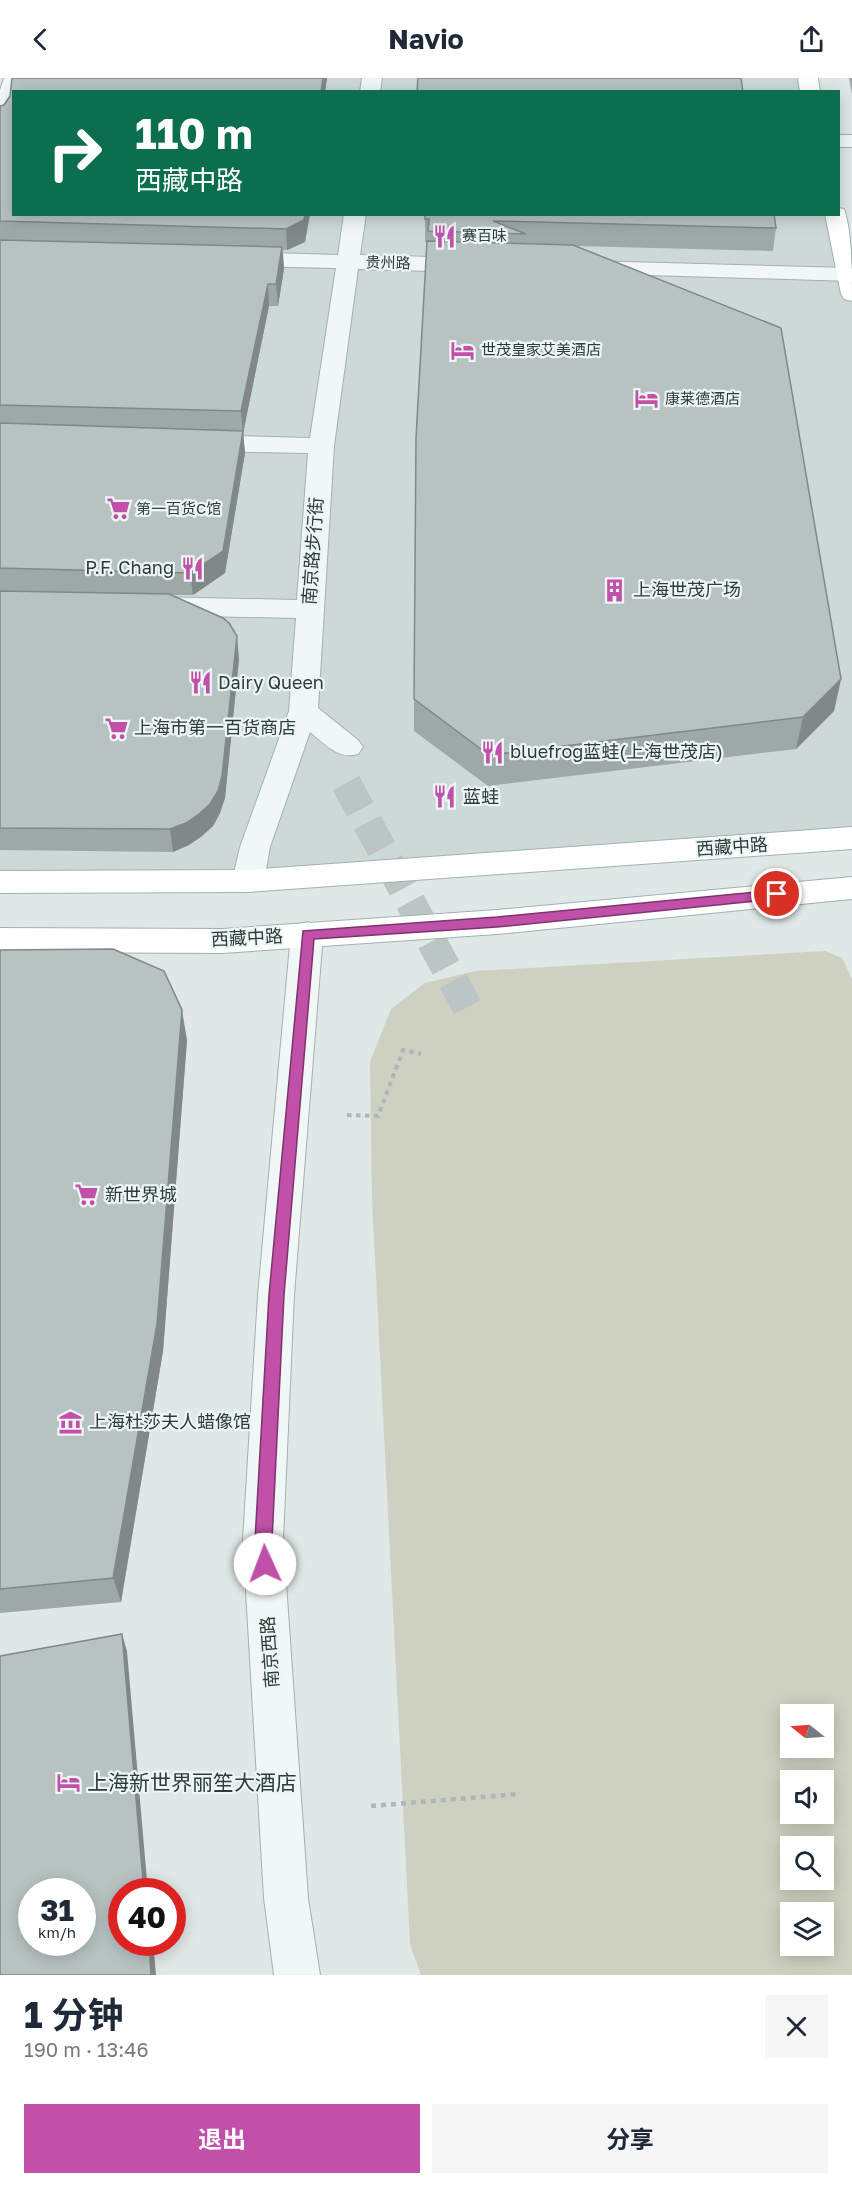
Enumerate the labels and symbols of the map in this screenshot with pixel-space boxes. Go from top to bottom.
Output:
restaurant icon: 赛百味 [431,223,457,249]
place label: 赛百味 [462,226,507,244]
street label: 贵州路 [365,253,411,271]
hotel icon: 世茂皇家艾美酒店 [450,337,476,363]
place label: 世茂皇家艾美酒店 [481,340,601,358]
hotel icon: 康莱德酒店 [634,386,660,412]
place label: 康莱德酒店 [665,389,740,407]
supermarket icon: 第一百货C馆 [105,496,131,522]
street label: 南京路步行街 [297,496,327,606]
place label: 第一百货C馆 [136,499,221,517]
restaurant icon: P.F. Chang [179,555,205,581]
place label: P.F. Chang [85,556,174,578]
building icon: 上海世茂广场 [602,577,628,603]
place label: 上海世茂广场 [633,578,741,600]
restaurant icon: Dairy Queen [187,670,213,696]
place label: Dairy Queen [218,671,324,693]
supermarket icon: 上海市第一百货商店 [103,715,129,741]
place label: 上海市第一百货商店 [134,716,296,738]
restaurant icon: bluefrog蓝蛙(上海世茂店) [479,739,505,765]
place label: bluefrog蓝蛙(上海世茂店) [510,740,723,762]
restaurant icon: 蓝蛙 [432,784,458,810]
place label: 蓝蛙 [463,785,499,807]
street label: 西藏中路 [695,833,769,859]
pin [751,868,802,919]
street label: 西藏中路 [210,924,283,950]
supermarket icon: 新世界城 [74,1182,100,1208]
place label: 新世界城 [105,1183,177,1205]
museum icon: 上海杜莎夫人蜡像馆 [58,1409,84,1435]
place label: 上海杜莎夫人蜡像馆 [89,1410,251,1432]
position arrow [233,1532,297,1596]
street label: 南京西路 [256,1615,282,1689]
north arrow [780,1704,834,1758]
place label: 上海新世界丽笙大酒店 [87,1769,297,1795]
hotel icon: 上海新世界丽笙大酒店 [56,1770,82,1796]
speed limit sign: 40 [108,1878,186,1956]

